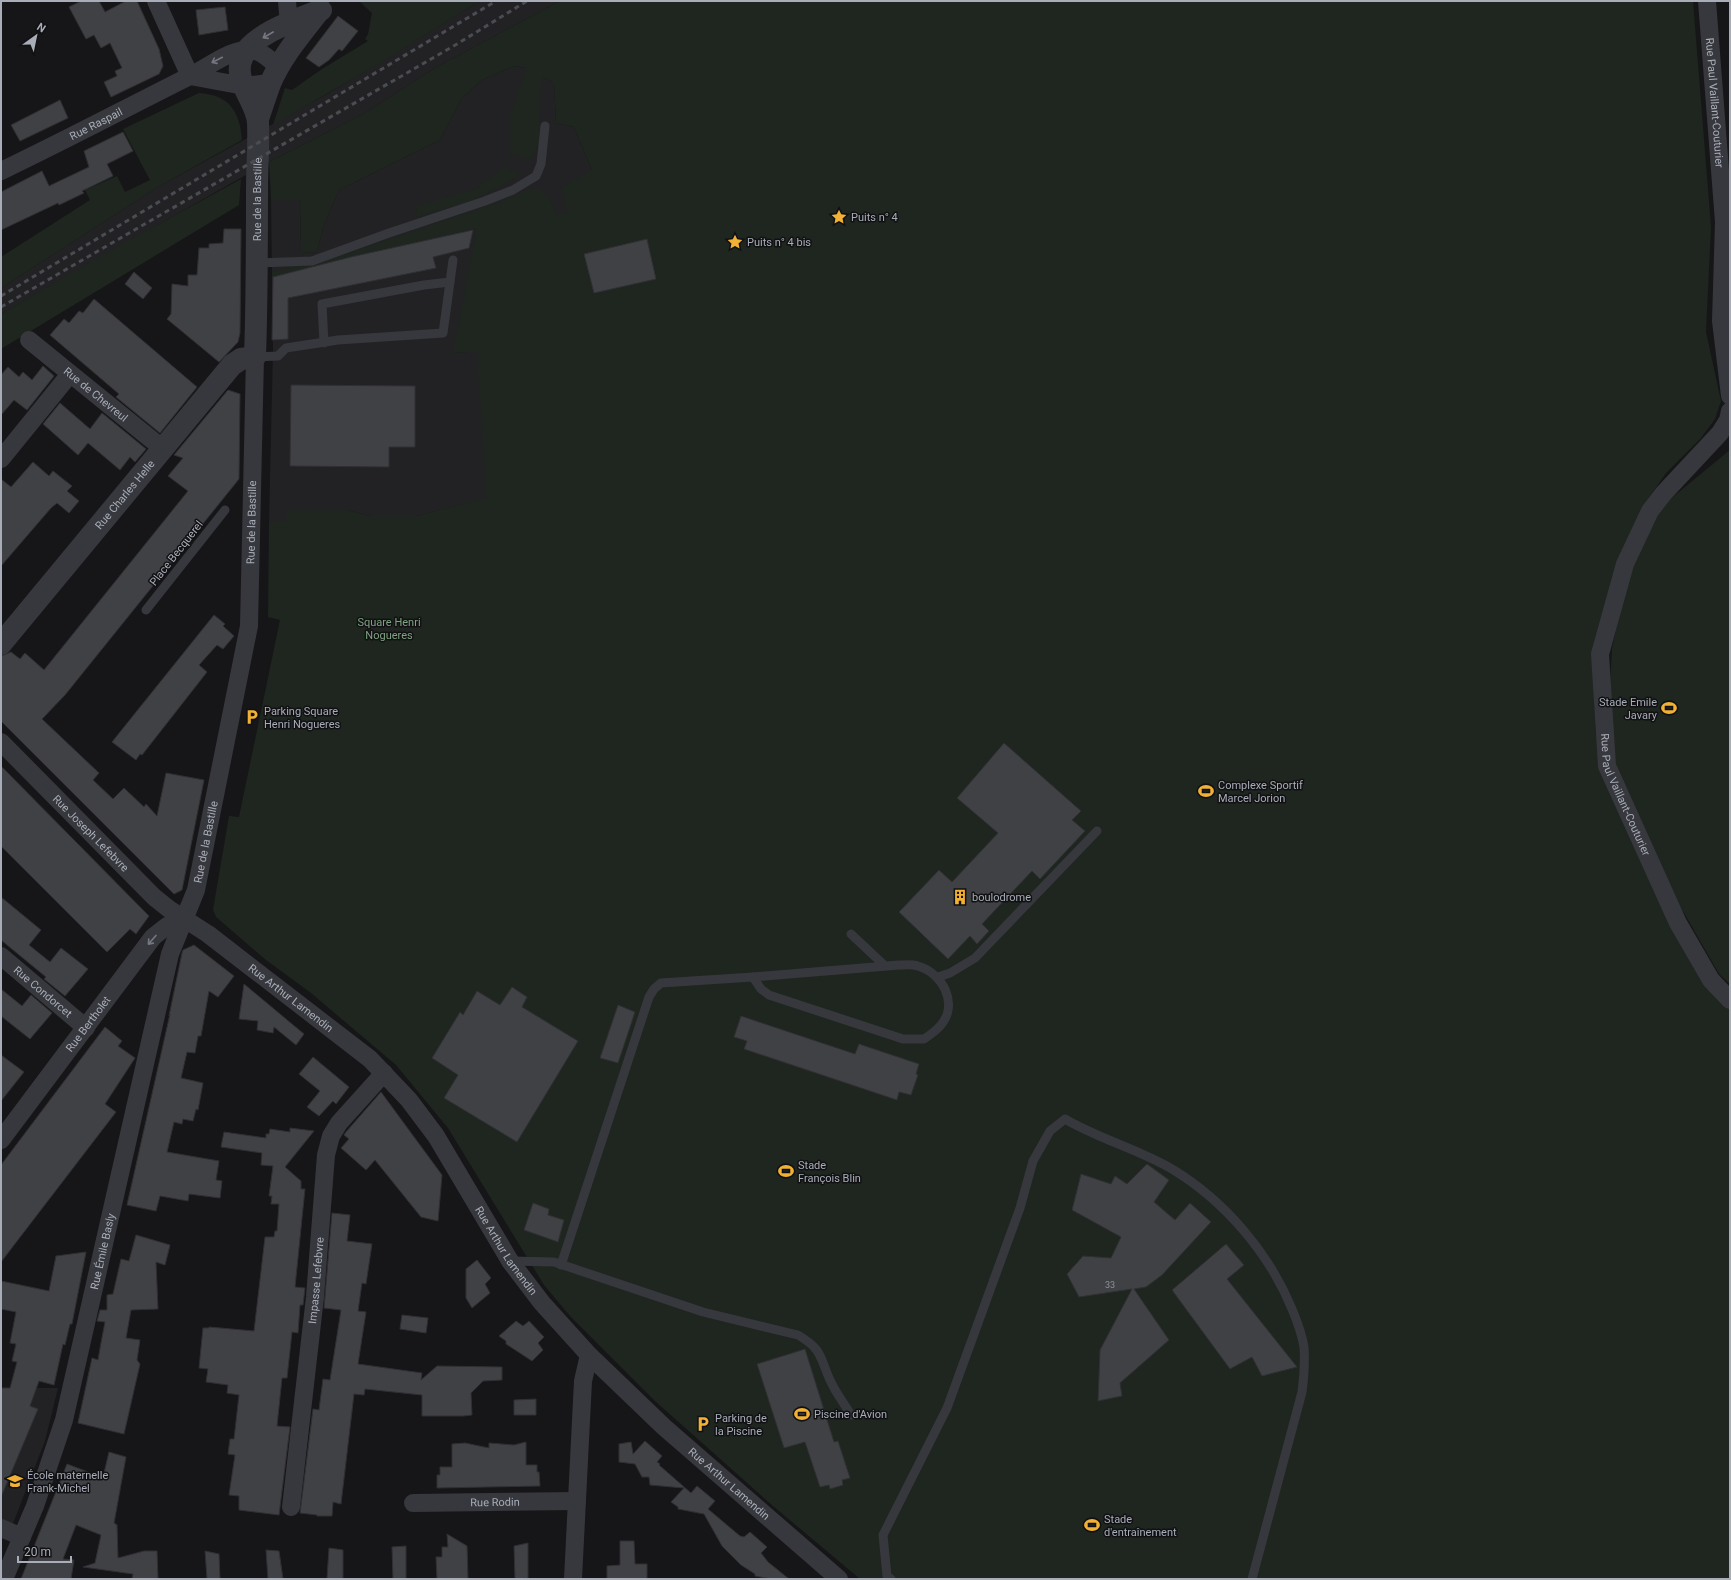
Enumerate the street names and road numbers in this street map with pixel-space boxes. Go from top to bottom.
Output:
street label: Rue Paul Vaillant-Couturier [1703,37,1726,169]
street label: Rue Raspail [68,105,125,143]
street label: Rue de la Bastille [251,157,265,241]
street label: Rue de Chevreul [61,365,130,424]
street label: Rue Charles Helle [93,457,158,532]
street label: Rue de la Bastille [244,480,259,564]
street label: Place Becquerel [147,518,206,588]
street label: Rue Paul Vaillant-Couturier [1598,733,1653,858]
street label: Rue Joseph Lefebvre [50,792,131,875]
street label: Rue de la Bastille [192,800,221,884]
street label: Rue Arthur Lamendin [246,962,335,1035]
street label: Rue Condorcet [11,964,75,1021]
street label: Rue Bertholet [63,994,114,1055]
street label: Rue Arthur Lamendin [472,1204,540,1298]
street label: Rue Émile Basly [88,1211,118,1291]
street label: Impasse Lefebvre [306,1236,327,1325]
street label: Rue Arthur Lamendin [686,1445,772,1523]
street label: Rue Rodin [470,1496,520,1509]

